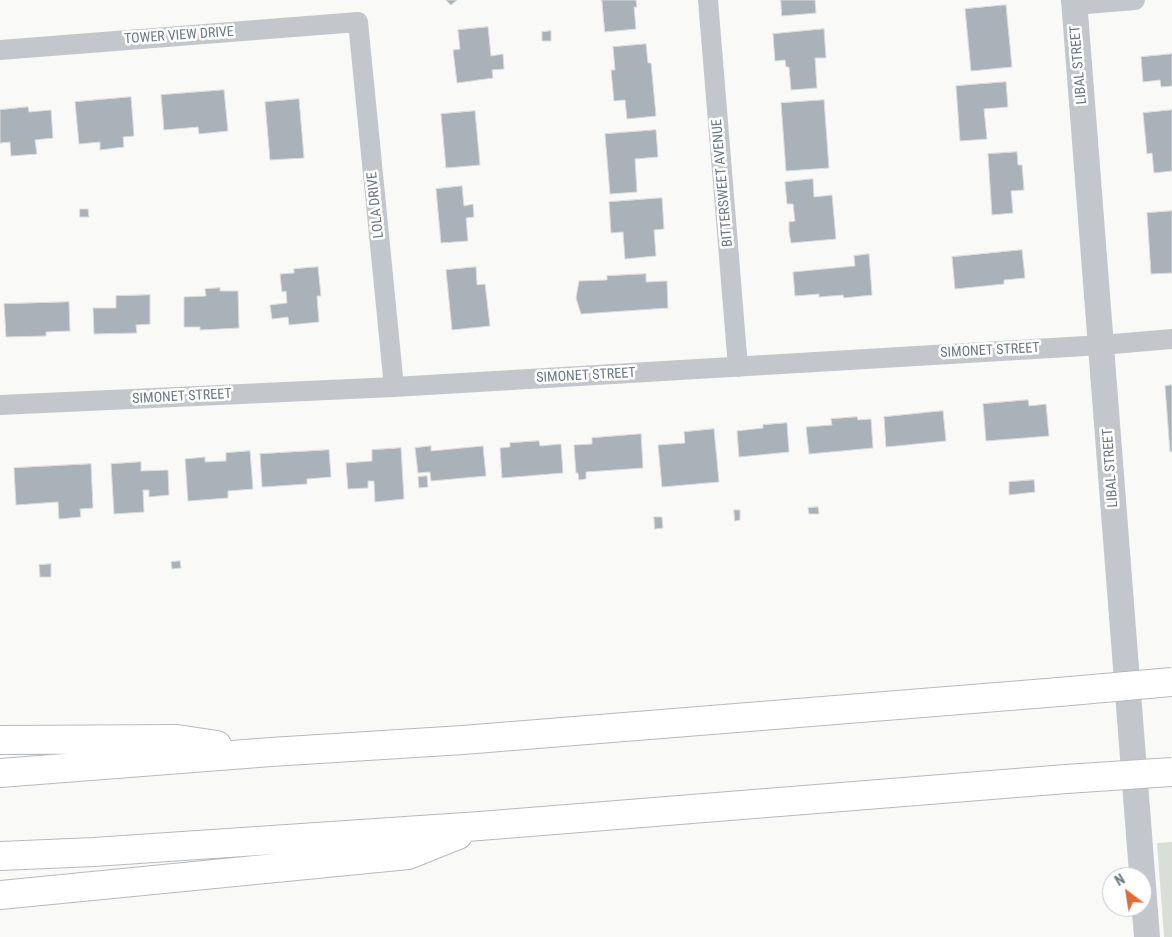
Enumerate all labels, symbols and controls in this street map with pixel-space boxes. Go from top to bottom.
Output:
street label: TOWER VIEW DRIVE [124,24,234,48]
street label: LIBAL STREET [1067,25,1091,105]
street label: BITTERSWEET AVENUE [709,118,737,248]
street label: LOLA DRIVE [364,171,388,239]
street label: SIMONET STREET [940,340,1040,362]
street label: SIMONET STREET [536,365,636,387]
street label: SIMONET STREET [132,386,232,408]
street label: LIBAL STREET [1100,428,1122,508]
north arrow [1102,867,1152,917]
text: N [1112,871,1128,889]

